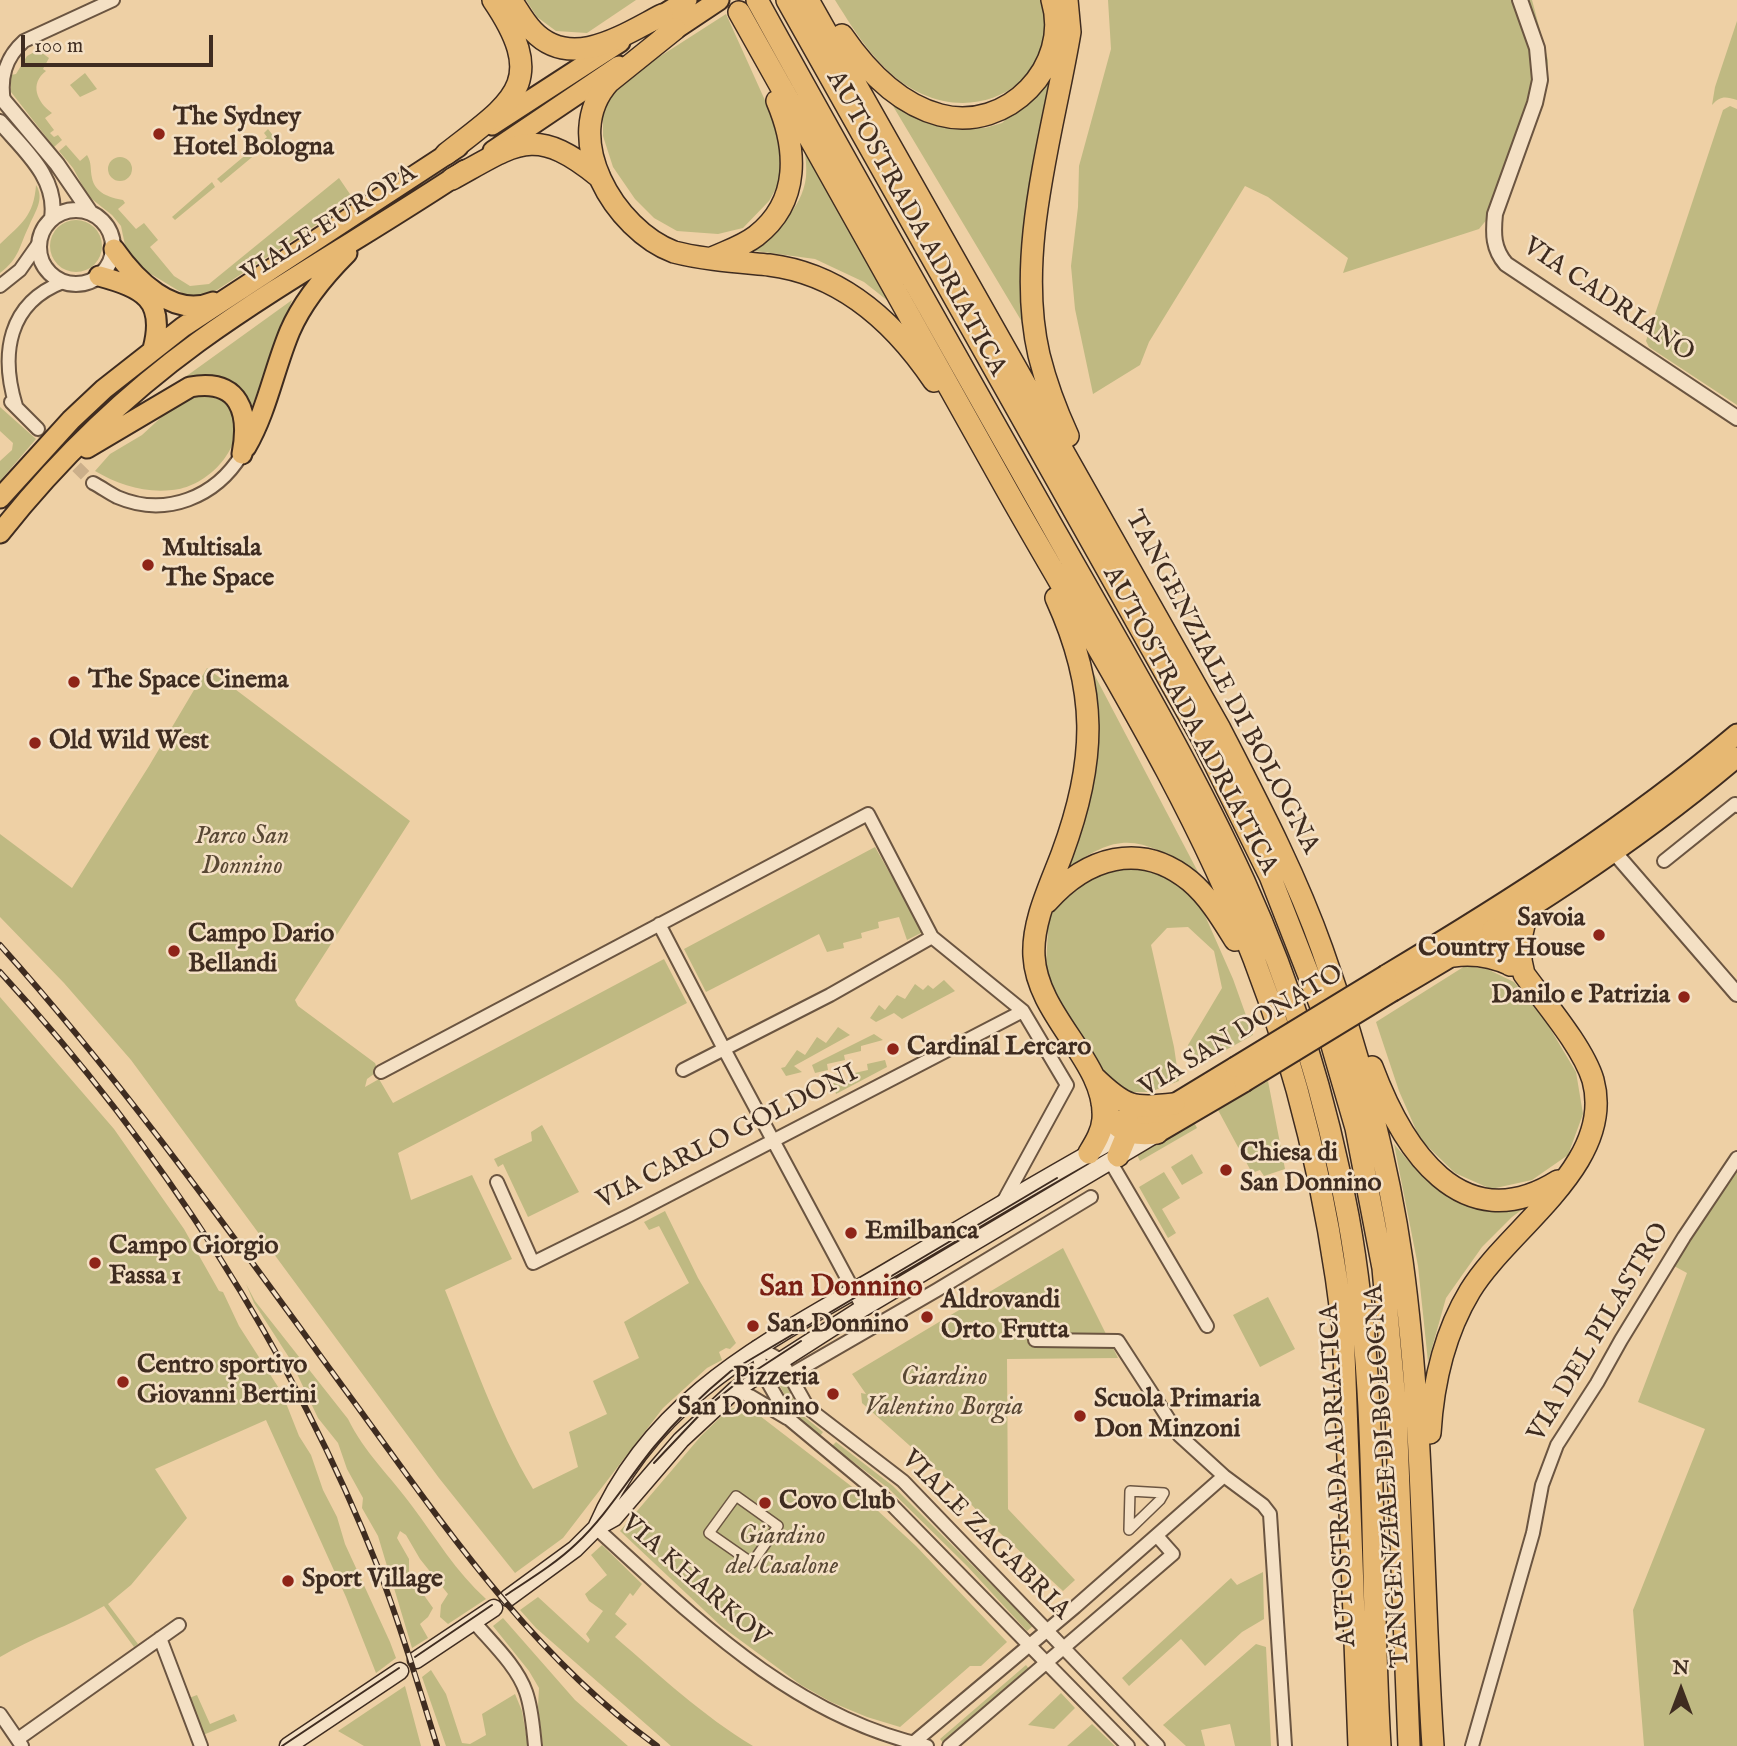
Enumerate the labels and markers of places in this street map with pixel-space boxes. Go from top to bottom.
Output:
place label: The Sydney Hotel Bologna [173,103,334,164]
marker: The Sydney Hotel Bologna [151,126,167,142]
place label: Multisala The Space [162,534,274,596]
marker: Multisala The Space [140,557,156,573]
place label: The Space Cinema [88,666,288,698]
marker: The Space Cinema [66,674,82,690]
place label: Old Wild West [49,727,209,759]
marker: Old Wild West [27,735,43,751]
place label: Savoia Country House [1418,904,1585,965]
place label: Campo Dario Bellandi [188,920,334,982]
marker: Savoia Country House [1591,927,1607,943]
marker: Campo Dario Bellandi [166,943,182,959]
place label: Danilo e Patrizia [1491,981,1670,1013]
marker: Danilo e Patrizia [1676,989,1692,1005]
place label: Cardinal Lercaro [907,1033,1091,1065]
marker: Cardinal Lercaro [885,1041,901,1057]
place label: Chiesa di San Donnino [1240,1139,1381,1200]
marker: Chiesa di San Donnino [1218,1162,1234,1178]
place label: Emilbanca [865,1217,979,1249]
marker: Emilbanca [843,1225,859,1241]
place label: Campo Giorgio Fassa 1 [109,1232,279,1294]
marker: Campo Giorgio Fassa 1 [87,1255,103,1271]
place label: Aldrovandi Orto Frutta [941,1286,1069,1348]
marker: Aldrovandi Orto Frutta [919,1309,935,1325]
place label: San Donnino [767,1310,908,1342]
marker: San Donnino [745,1318,761,1334]
place label: Centro sportivo Giovanni Bertini [137,1351,317,1412]
place label: Pizzeria San Donnino [678,1363,819,1424]
marker: Centro sportivo Giovanni Bertini [115,1374,131,1390]
place label: Scuola Primaria Don Minzoni [1094,1385,1260,1446]
marker: Pizzeria San Donnino [825,1386,841,1402]
marker: Scuola Primaria Don Minzoni [1072,1408,1088,1424]
place label: Covo Club [779,1487,895,1519]
marker: Covo Club [757,1495,773,1511]
place label: Sport Village [302,1565,443,1597]
marker: Sport Village [280,1573,296,1589]

